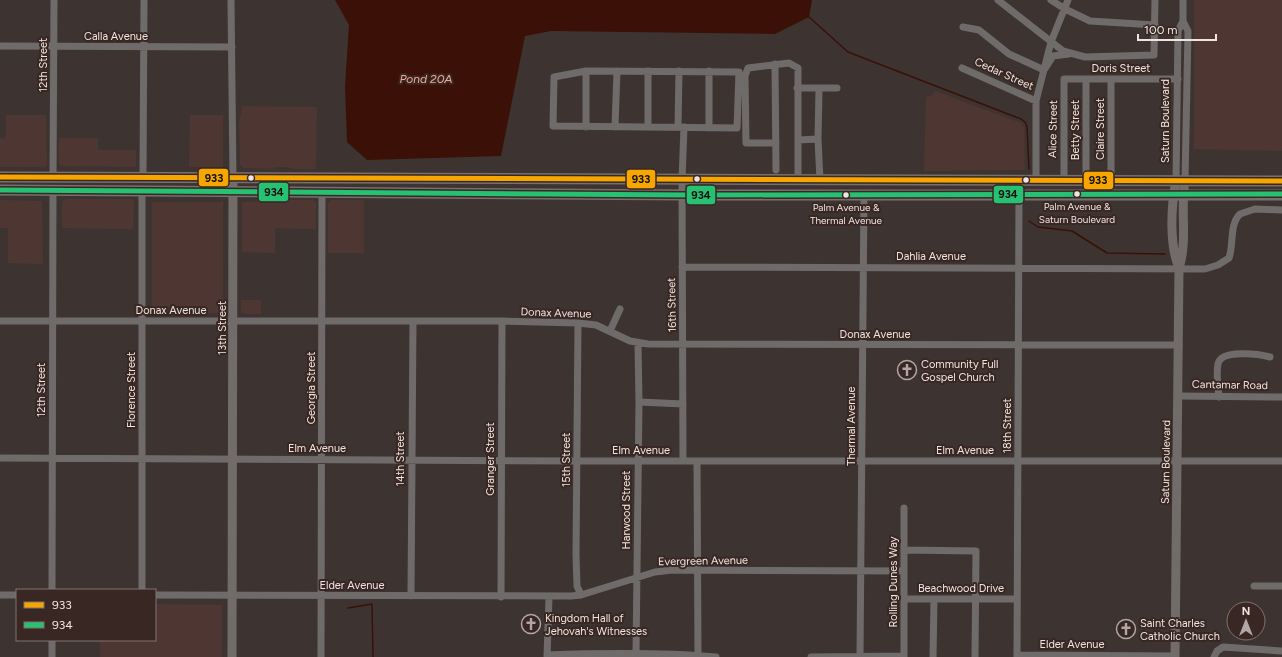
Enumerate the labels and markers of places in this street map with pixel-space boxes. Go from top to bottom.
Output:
unlabelled marker [246,173,256,183]
unlabelled marker [692,174,702,184]
unlabelled marker [1021,175,1031,185]
marker: Palm Avenue & Saturn Boulevard [1072,189,1082,199]
marker: Palm Avenue & Thermal Avenue [841,190,851,200]
place label: Palm Avenue & Saturn Boulevard [1039,200,1115,226]
place label: Palm Avenue & Thermal Avenue [810,201,883,227]
place label: Community Full Gospel Church [921,358,998,384]
church icon: Community Full Gospel Church [896,359,918,381]
place label: Kingdom Hall of Jehovah's Witnesses [545,612,647,638]
church icon: Kingdom Hall of Jehovah's Witnesses [520,613,542,635]
place label: Saint Charles Catholic Church [1140,617,1220,643]
church icon: Saint Charles Catholic Church [1115,618,1137,640]

